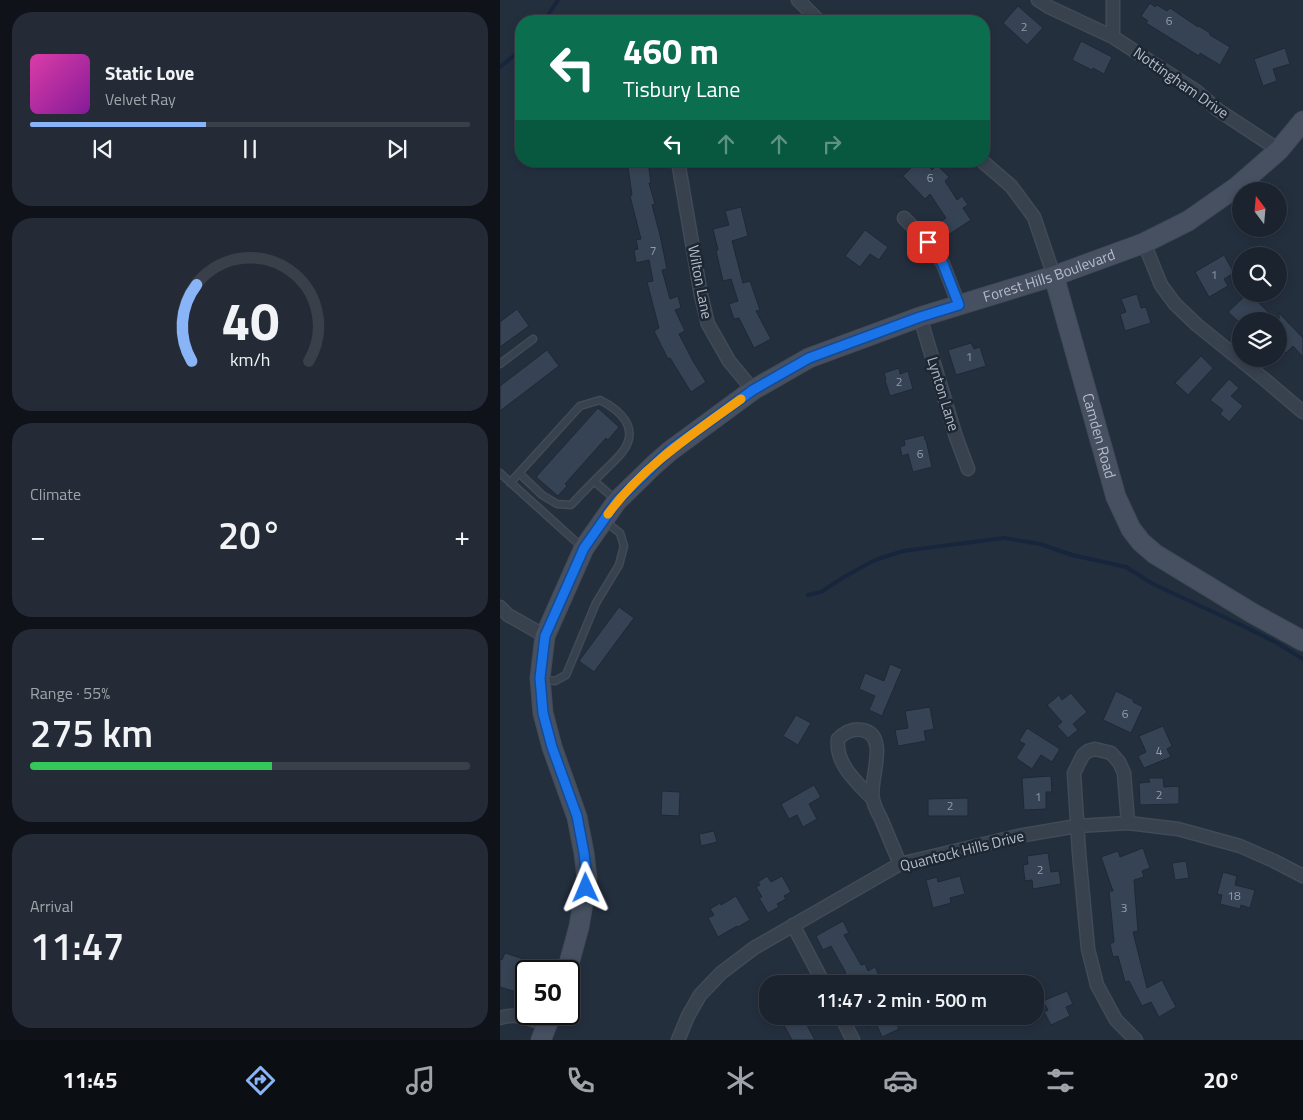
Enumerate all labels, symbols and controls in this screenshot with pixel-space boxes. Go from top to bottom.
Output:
house number: 6 [1166,11,1173,30]
house number: 2 [1021,17,1027,36]
text: 460 m [623,24,719,78]
icon: left [540,35,605,100]
street label: Nottingham Drive [1129,41,1234,124]
text: Static Love [105,58,194,87]
text: Tisbury Lane [623,72,740,106]
text: Velvet Ray [105,87,176,111]
icon: left [659,130,687,158]
icon: ahead [712,130,740,158]
icon: ahead [765,130,793,158]
icon: right [818,130,846,158]
icon: previous [89,135,117,163]
icon: pause [236,135,264,163]
icon: next [383,135,411,163]
house number: 6 [927,168,934,187]
north arrow [1232,182,1288,238]
map controls [1232,182,1287,367]
pin [907,221,949,263]
icon: arrive [914,228,942,256]
house number: 7 [650,241,656,260]
street label: Wilton Lane [682,243,719,321]
street label: Forest Hills Boulevard [980,243,1118,308]
button: search [1232,247,1287,302]
house number: 1 [1211,265,1217,284]
text: 40 [221,281,279,360]
button: layers [1232,312,1287,367]
text: km/h [230,346,270,373]
house number: 1 [966,347,972,366]
street label: Lynton Lane [921,354,966,434]
house number: 2 [896,372,902,391]
street label: Camden Road [1076,390,1122,481]
house number: 6 [917,444,924,463]
text: Climate [30,482,81,506]
text: 20° [218,506,282,564]
text: − [30,514,46,557]
text: + [454,514,470,557]
text: Range · 55% [30,681,110,705]
text: 275 km [30,704,153,762]
house number: 6 [1122,704,1129,723]
house number: 4 [1156,741,1163,760]
house number: 2 [1156,785,1162,804]
house number: 1 [1035,787,1041,806]
house number: 2 [947,796,953,815]
street label: Quantock Hills Drive [897,824,1026,877]
house number: 2 [1037,860,1043,879]
position arrow [559,861,611,913]
house number: 18 [1227,886,1241,905]
text: Arrival [30,894,73,918]
house number: 3 [1121,898,1127,917]
text: 11:47 [30,917,124,975]
speed limit sign: 50 [515,960,580,1025]
text: 11:47 · 2 min · 500 m [816,985,987,1014]
text: 11:45 [63,1063,117,1097]
icon: directions [243,1063,278,1098]
icon: music [403,1063,438,1098]
icon: phone [563,1063,598,1098]
icon: climate [723,1063,758,1098]
icon: car [883,1063,918,1098]
icon: filters [1043,1063,1078,1098]
text: 20° [1203,1063,1240,1097]

